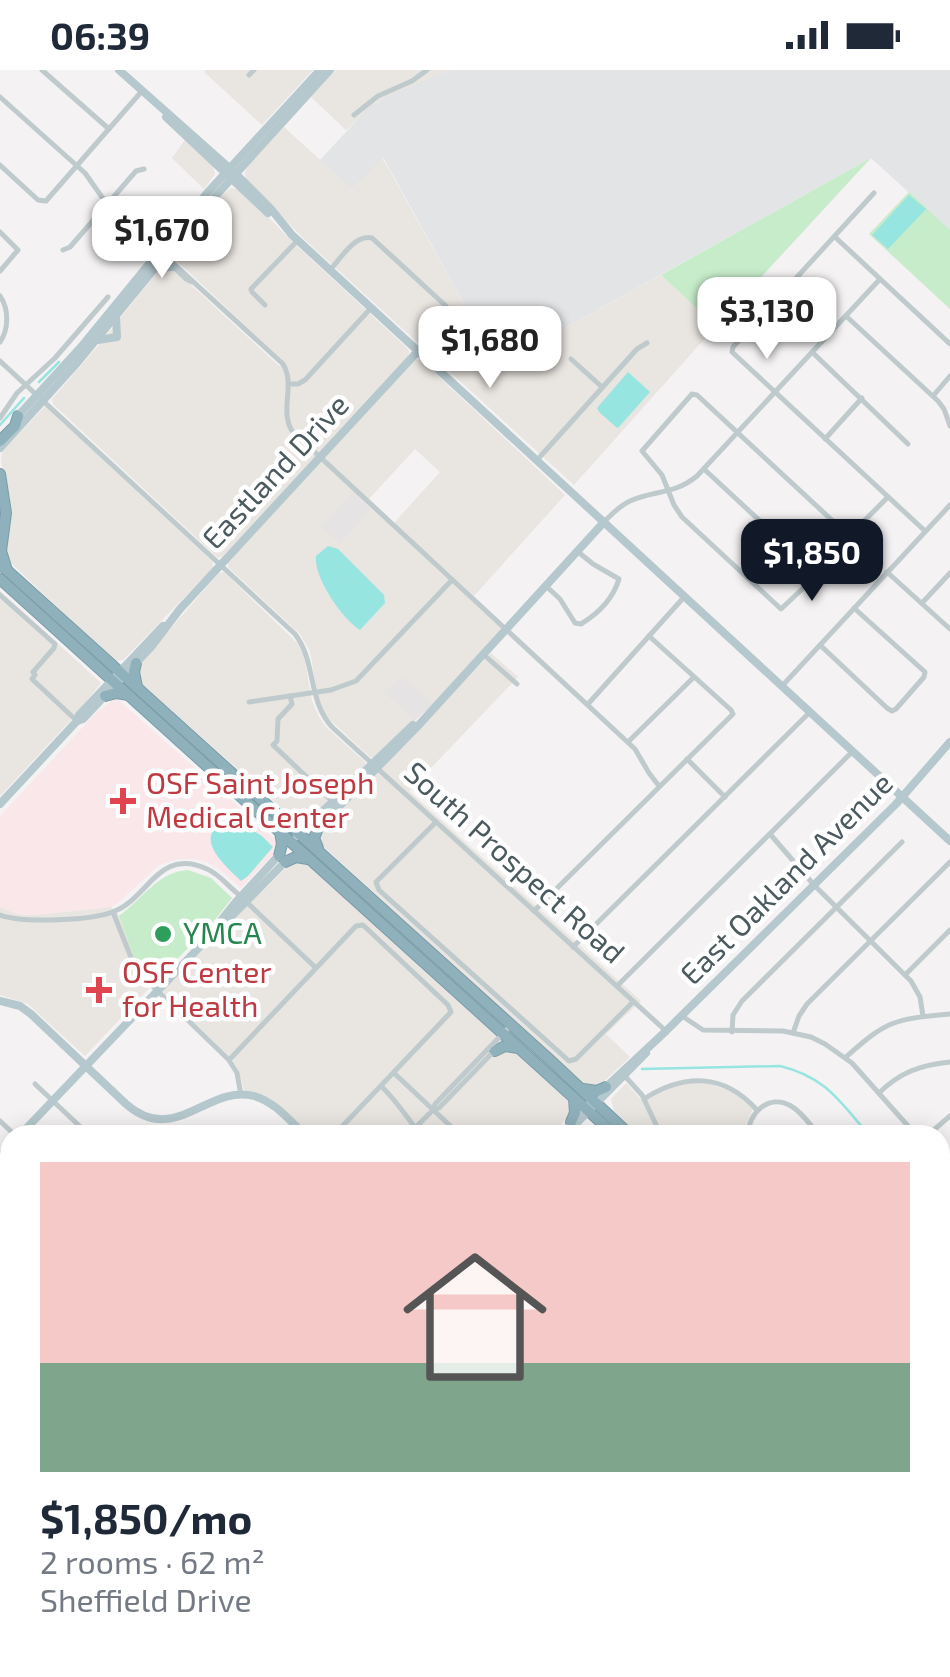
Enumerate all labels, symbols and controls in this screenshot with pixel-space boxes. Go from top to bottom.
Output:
text: 06:39 [50,12,150,58]
pin: $1,670 [81,196,243,281]
text: $1,670 [114,209,210,247]
pin: $3,130 [686,277,848,362]
text: $3,130 [719,290,815,328]
pin: $1,680 [409,306,571,391]
text: $1,680 [440,319,540,357]
street label: Eastland Drive [194,386,355,555]
pin: $1,850 [731,519,893,604]
text: $1,850 [763,532,861,570]
street label: South Prospect Road [398,753,633,970]
place label: OSF Saint Joseph Medical Center [146,764,374,834]
street label: East Oakland Avenue [672,764,899,991]
marker: OSF Saint Joseph Medical Center [110,788,136,814]
place label: YMCA [183,914,262,950]
marker: YMCA [152,923,174,945]
place label: OSF Center for Health [122,953,271,1023]
marker: OSF Center for Health [86,977,112,1003]
icon: home [385,1227,565,1407]
text: $1,850/mo [40,1492,252,1542]
text: 2 rooms · 62 m² [40,1542,265,1580]
text: Sheffield Drive [40,1580,252,1618]

